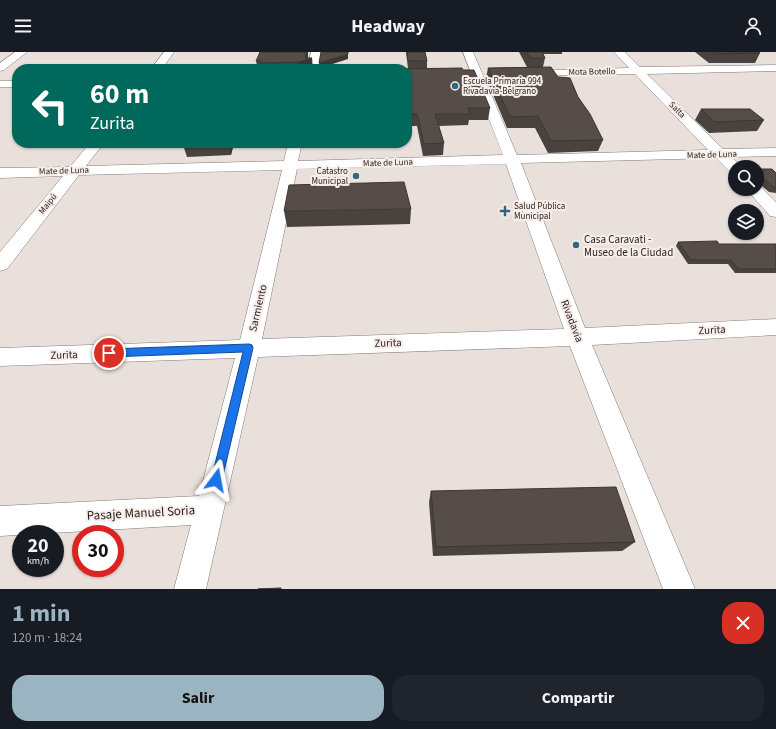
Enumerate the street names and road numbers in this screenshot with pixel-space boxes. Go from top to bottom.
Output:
street label: Mota Botello [568,65,616,79]
street label: Salta [666,99,688,121]
street label: Mate de Luna [687,148,737,162]
street label: Mate de Luna [363,156,413,170]
street label: Mate de Luna [39,164,89,178]
street label: Maipú [36,191,60,217]
street label: Sarmiento [245,283,271,333]
street label: Rivadavia [557,298,587,344]
street label: Zurita [698,322,726,338]
street label: Zurita [374,335,402,351]
street label: Zurita [50,347,78,363]
street label: Pasaje Manuel Soria [86,501,196,525]

